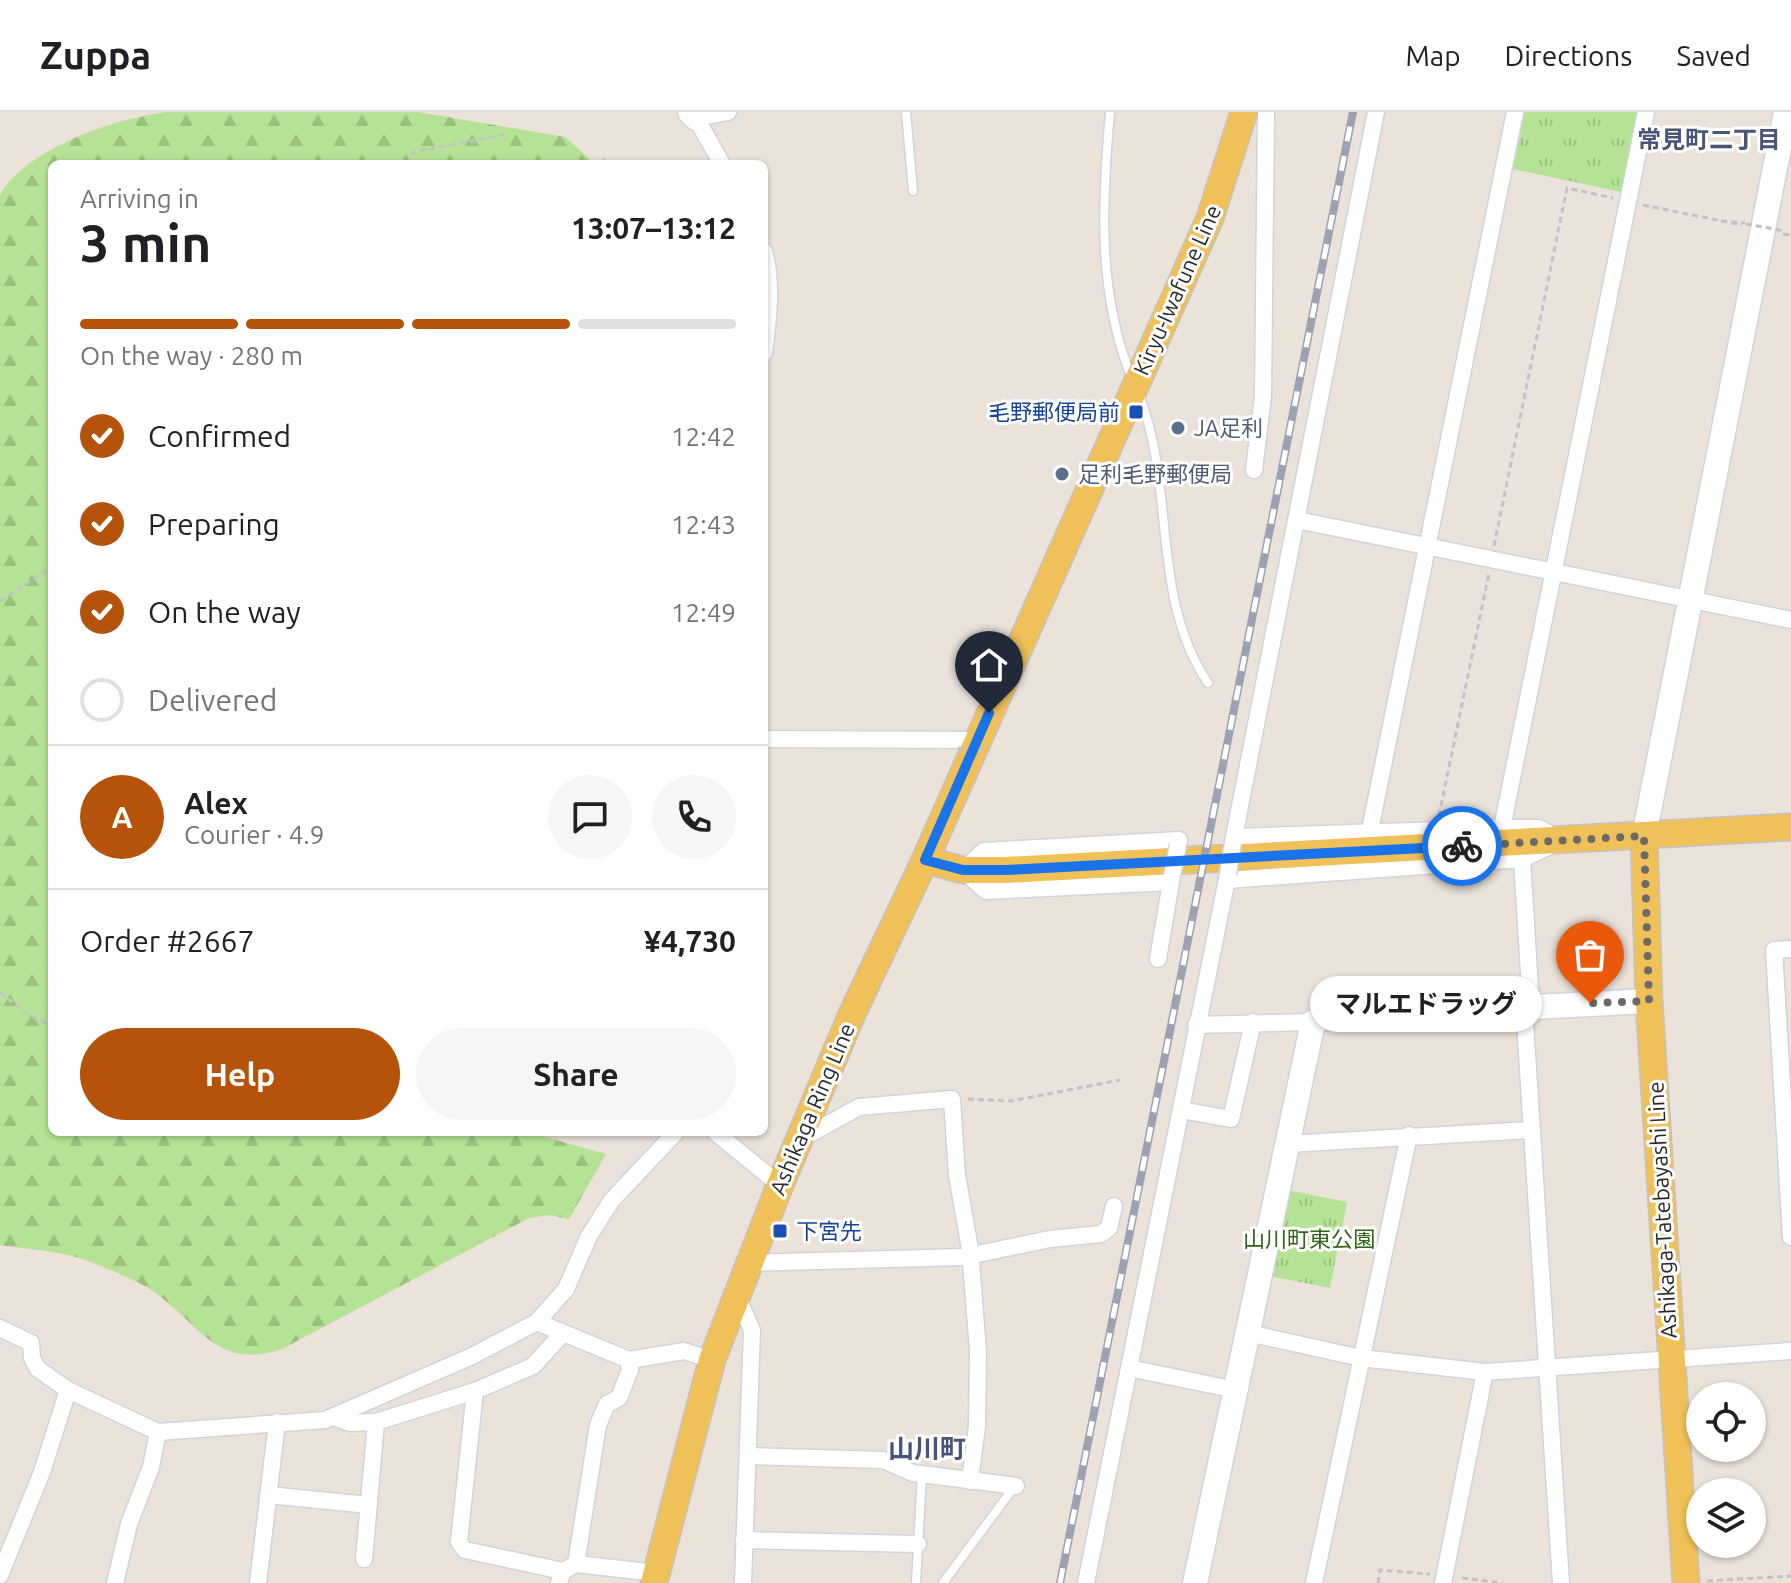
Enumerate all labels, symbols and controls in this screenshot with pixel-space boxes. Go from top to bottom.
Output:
text: Zuppa [40,34,151,76]
text: Map [1405,40,1461,71]
text: Directions [1505,40,1632,71]
text: Saved [1676,40,1751,71]
district label: 常見町二丁目 [1637,126,1781,153]
text: Arriving in [80,184,199,213]
street label: Kiryu-Iwafune Line [1128,201,1225,379]
text: 13:07–13:12 [571,211,736,245]
text: 3 min [80,214,211,272]
text: On the way · 280 m [80,341,303,370]
place label: 毛野郵便局前 [988,399,1120,424]
marker: 毛野郵便局前 [1127,403,1145,421]
icon: check [80,414,124,458]
place label: JA足利 [1194,415,1263,440]
text: Confirmed [148,419,291,453]
marker: JA足利 [1169,419,1187,437]
text: 12:42 [671,422,736,451]
place label: 足利毛野郵便局 [1078,461,1232,486]
marker: 足利毛野郵便局 [1053,465,1071,483]
icon: check [80,502,124,546]
text: Preparing [148,507,280,541]
text: 12:43 [671,510,736,539]
icon: check [80,590,124,634]
text: On the way [148,595,301,629]
text: 12:49 [671,598,736,627]
pin [955,631,1023,713]
icon: home [967,643,1011,687]
text: Delivered [148,683,277,717]
button: chat [548,775,632,859]
button: phone [652,775,736,859]
text: Alex [184,786,248,820]
text: A [111,800,133,834]
courier [1422,806,1502,886]
text: Courier · 4.9 [184,820,324,849]
icon: bike [1440,824,1484,868]
pin [1556,921,1624,1003]
text: Order #2667 [80,924,254,958]
text: ¥4,730 [644,924,736,958]
icon: bag [1568,933,1612,977]
callout: マルエドラッグ [1310,975,1542,1031]
text: マルエドラッグ [1335,989,1517,1018]
street label: Ashikaga Ring Line [764,1019,859,1198]
button: Help [80,1028,400,1120]
button: Share [416,1028,736,1120]
street label: Ashikaga-Tatebayashi Line [1642,1081,1681,1339]
place label: 下宮先 [796,1218,862,1243]
marker: 下宮先 [771,1222,789,1240]
park label: 山川町東公園 [1243,1226,1375,1251]
map controls [1686,1382,1766,1558]
button: locate [1686,1382,1766,1462]
district label: 山川町 [888,1434,966,1463]
button: layers [1686,1478,1766,1558]

